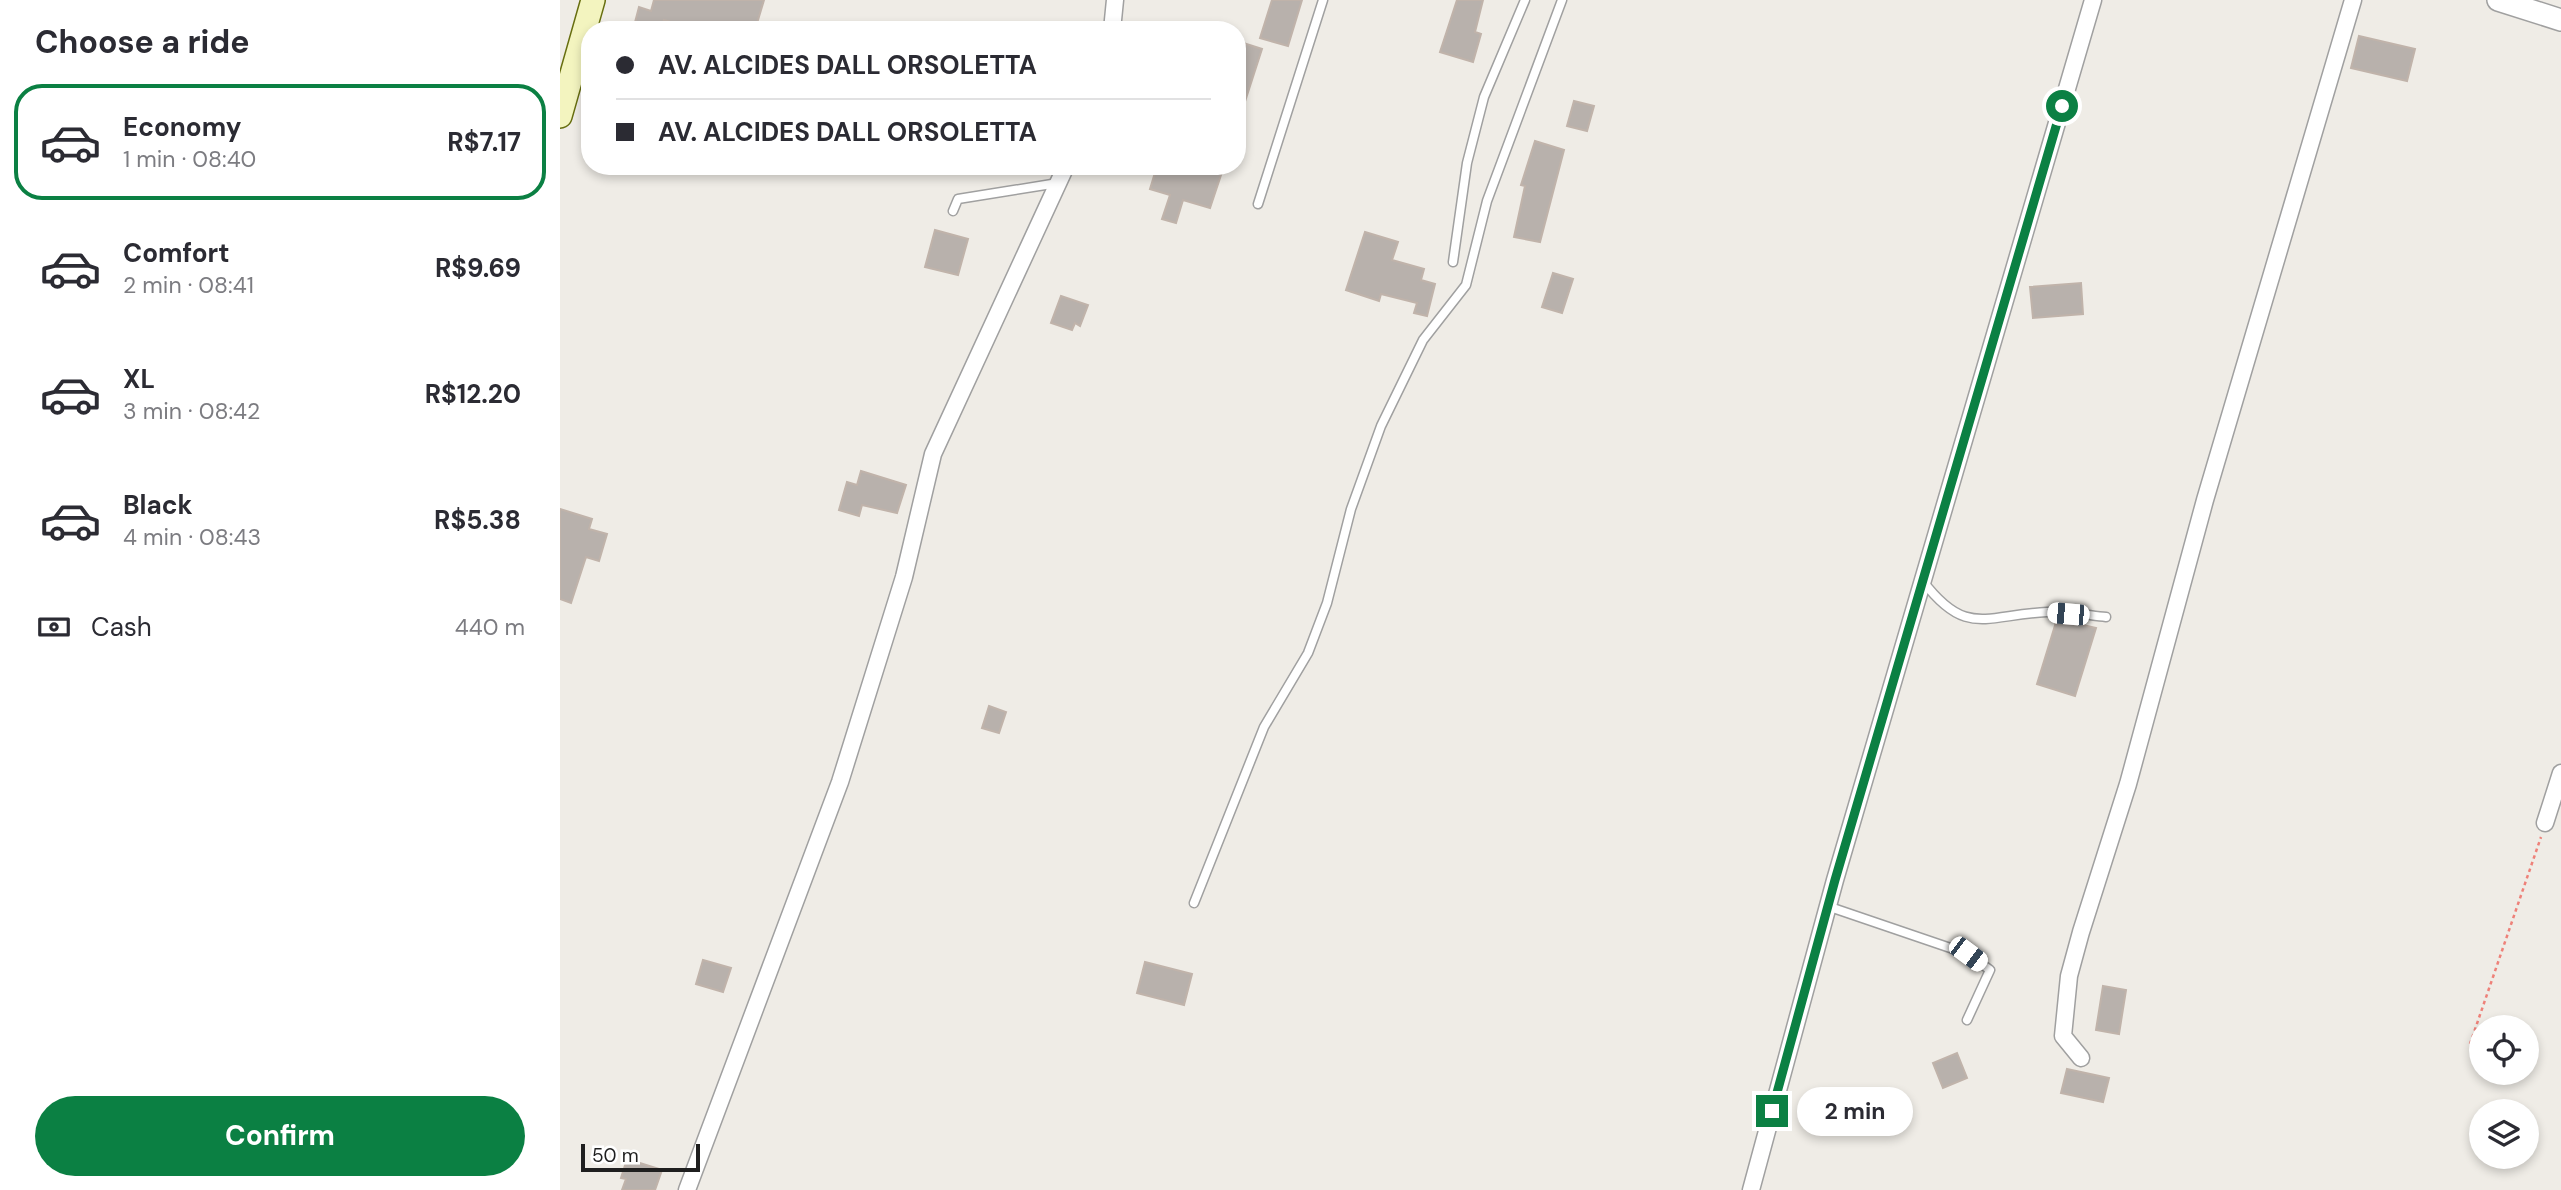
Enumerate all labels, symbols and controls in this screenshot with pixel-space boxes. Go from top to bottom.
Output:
text: Choose a ride [35,21,250,63]
text: AV. ALCIDES DALL ORSOLETTA [658,48,1037,82]
route start [2046,90,2078,122]
text: Economy [123,110,241,144]
icon: car [39,111,102,174]
text: AV. ALCIDES DALL ORSOLETTA [658,115,1037,149]
text: R$7.17 [447,125,521,159]
text: 1 min · 08:40 [123,144,256,174]
text: Comfort [123,236,229,270]
icon: car [39,237,102,300]
text: R$9.69 [435,251,521,285]
text: 2 min · 08:41 [123,270,254,300]
text: XL [123,362,155,396]
icon: car [39,363,102,426]
text: R$12.20 [425,377,521,411]
text: 3 min · 08:42 [123,396,260,426]
text: Black [123,488,193,522]
icon: car [39,489,102,552]
text: R$5.38 [434,503,521,537]
text: 4 min · 08:43 [123,522,261,552]
car [2047,602,2090,626]
icon: cash [35,608,73,646]
text: Cash [91,610,152,644]
text: 440 m [455,612,525,642]
car [1945,933,1992,975]
map controls [2469,1015,2539,1169]
button: locate [2469,1015,2539,1085]
callout: 2 min [1796,1086,1912,1136]
route end [1756,1095,1788,1127]
button: Confirm [35,1096,525,1176]
text: 2 min [1825,1096,1885,1126]
button: layers [2469,1099,2539,1169]
scale bar [581,1141,700,1173]
text: 50 m [592,1143,639,1168]

